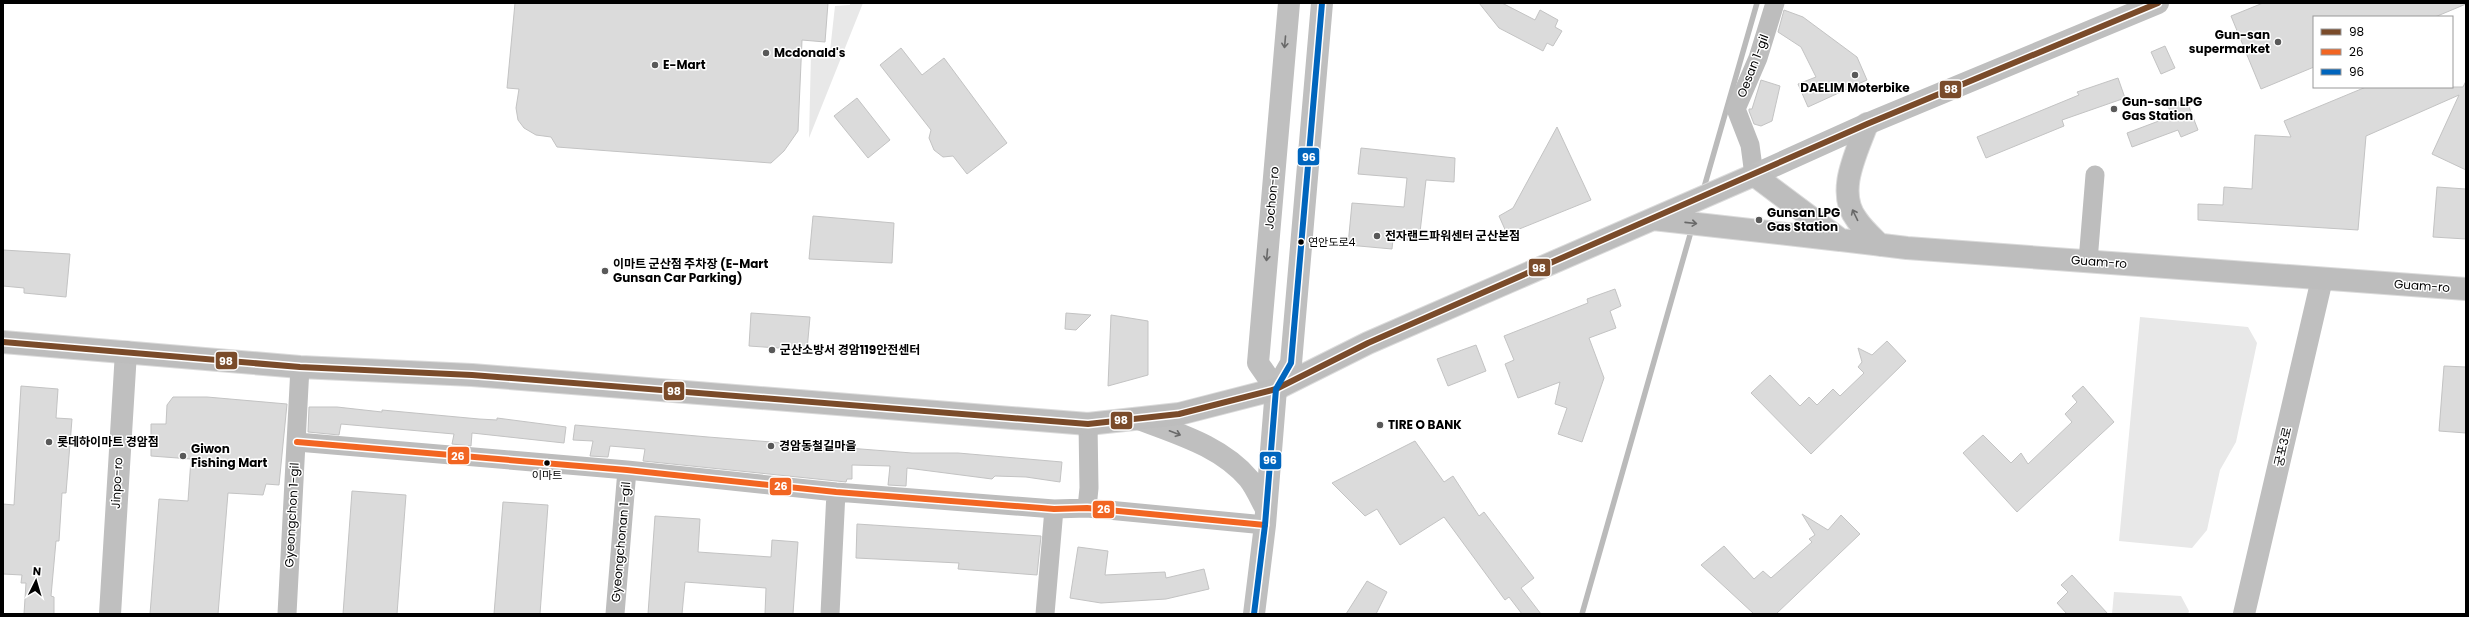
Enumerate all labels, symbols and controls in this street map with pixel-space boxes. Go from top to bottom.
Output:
legend [2313,16,2453,88]
text: 98 [2349,23,2364,40]
place label: Gun-san supermarket [2189,26,2270,57]
street label: Oesan 1-gil [1733,32,1772,100]
one-way arrow [1282,35,1289,48]
marker: Gun-san supermarket [2273,37,2283,47]
text: 26 [2349,43,2364,60]
place label: Mcdonald's [774,44,846,61]
marker: Mcdonald's [761,48,771,58]
place label: E-Mart [663,56,706,73]
marker: E-Mart [650,60,660,70]
text: 96 [2349,63,2364,80]
marker: DAELIM Moterbike [1850,70,1860,80]
place label: DAELIM Moterbike [1800,79,1910,96]
line badge: 98 [1939,80,1962,99]
text: 98 [1944,81,1958,97]
place label: Gun-san LPG Gas Station [2122,93,2202,124]
marker: Gun-san LPG Gas Station [2109,104,2119,114]
line badge: 96 [1297,147,1320,166]
text: 96 [1302,149,1316,165]
street label: Jochon-ro [1260,165,1283,230]
place label: Gunsan LPG Gas Station [1767,204,1840,235]
one-way arrow [1851,209,1858,221]
marker: Gunsan LPG Gas Station [1754,215,1764,225]
one-way arrow [1684,220,1697,227]
place label: 전자랜드파워센터 군산본점 [1385,227,1520,244]
marker: 전자랜드파워센터 군산본점 [1372,231,1382,241]
place label: 연안도로4 [1308,234,1355,250]
marker: 연안도로4 [1296,237,1306,247]
one-way arrow [1264,248,1271,261]
street label: Guam-ro [2070,251,2128,272]
place label: 이마트 군산점 주차장 (E-Mart Gunsan Car Parking) [613,255,768,286]
line badge: 98 [1528,258,1551,277]
text: 98 [1532,260,1546,276]
marker: 이마트 군산점 주차장 (E-Mart Gunsan Car Parking) [600,266,610,276]
street label: Guam-ro [2393,275,2451,296]
place label: 군산소방서 경암119안전센터 [780,341,920,358]
marker: 군산소방서 경암119안전센터 [767,345,777,355]
line badge: 98 [215,351,238,370]
text: 98 [219,353,233,369]
line badge: 98 [663,381,685,401]
text: 98 [667,383,681,399]
line badge: 98 [1110,411,1133,430]
text: 98 [1114,412,1128,428]
place label: TIRE O BANK [1388,416,1462,433]
marker: TIRE O BANK [1375,420,1385,430]
street label: 궁포3로 [2270,425,2295,468]
one-way arrow [1169,429,1181,437]
place label: 롯데하이마트 경암점 [57,433,159,450]
marker: 롯데하이마트 경암점 [44,437,54,447]
place label: 경암동철길마을 [779,437,856,454]
place label: Giwon Fishing Mart [191,440,268,471]
marker: 경암동철길마을 [766,441,776,451]
line badge: 26 [447,446,470,465]
text: 26 [451,448,465,464]
marker: Giwon Fishing Mart [178,451,188,461]
line badge: 96 [1259,451,1282,470]
text: 96 [1263,452,1277,468]
street label: Jinpo-ro [107,456,126,509]
marker: 이마트 [542,458,552,468]
street label: Gyeongchon 1-gil [280,462,303,568]
place label: 이마트 [532,467,562,483]
line badge: 26 [769,477,792,496]
text: 26 [774,478,788,494]
street label: Gyeongchonan 1-gil [607,481,634,603]
line badge: 26 [1092,500,1115,519]
text: 26 [1097,501,1111,517]
north arrow [16,561,56,601]
text: N [32,563,42,579]

